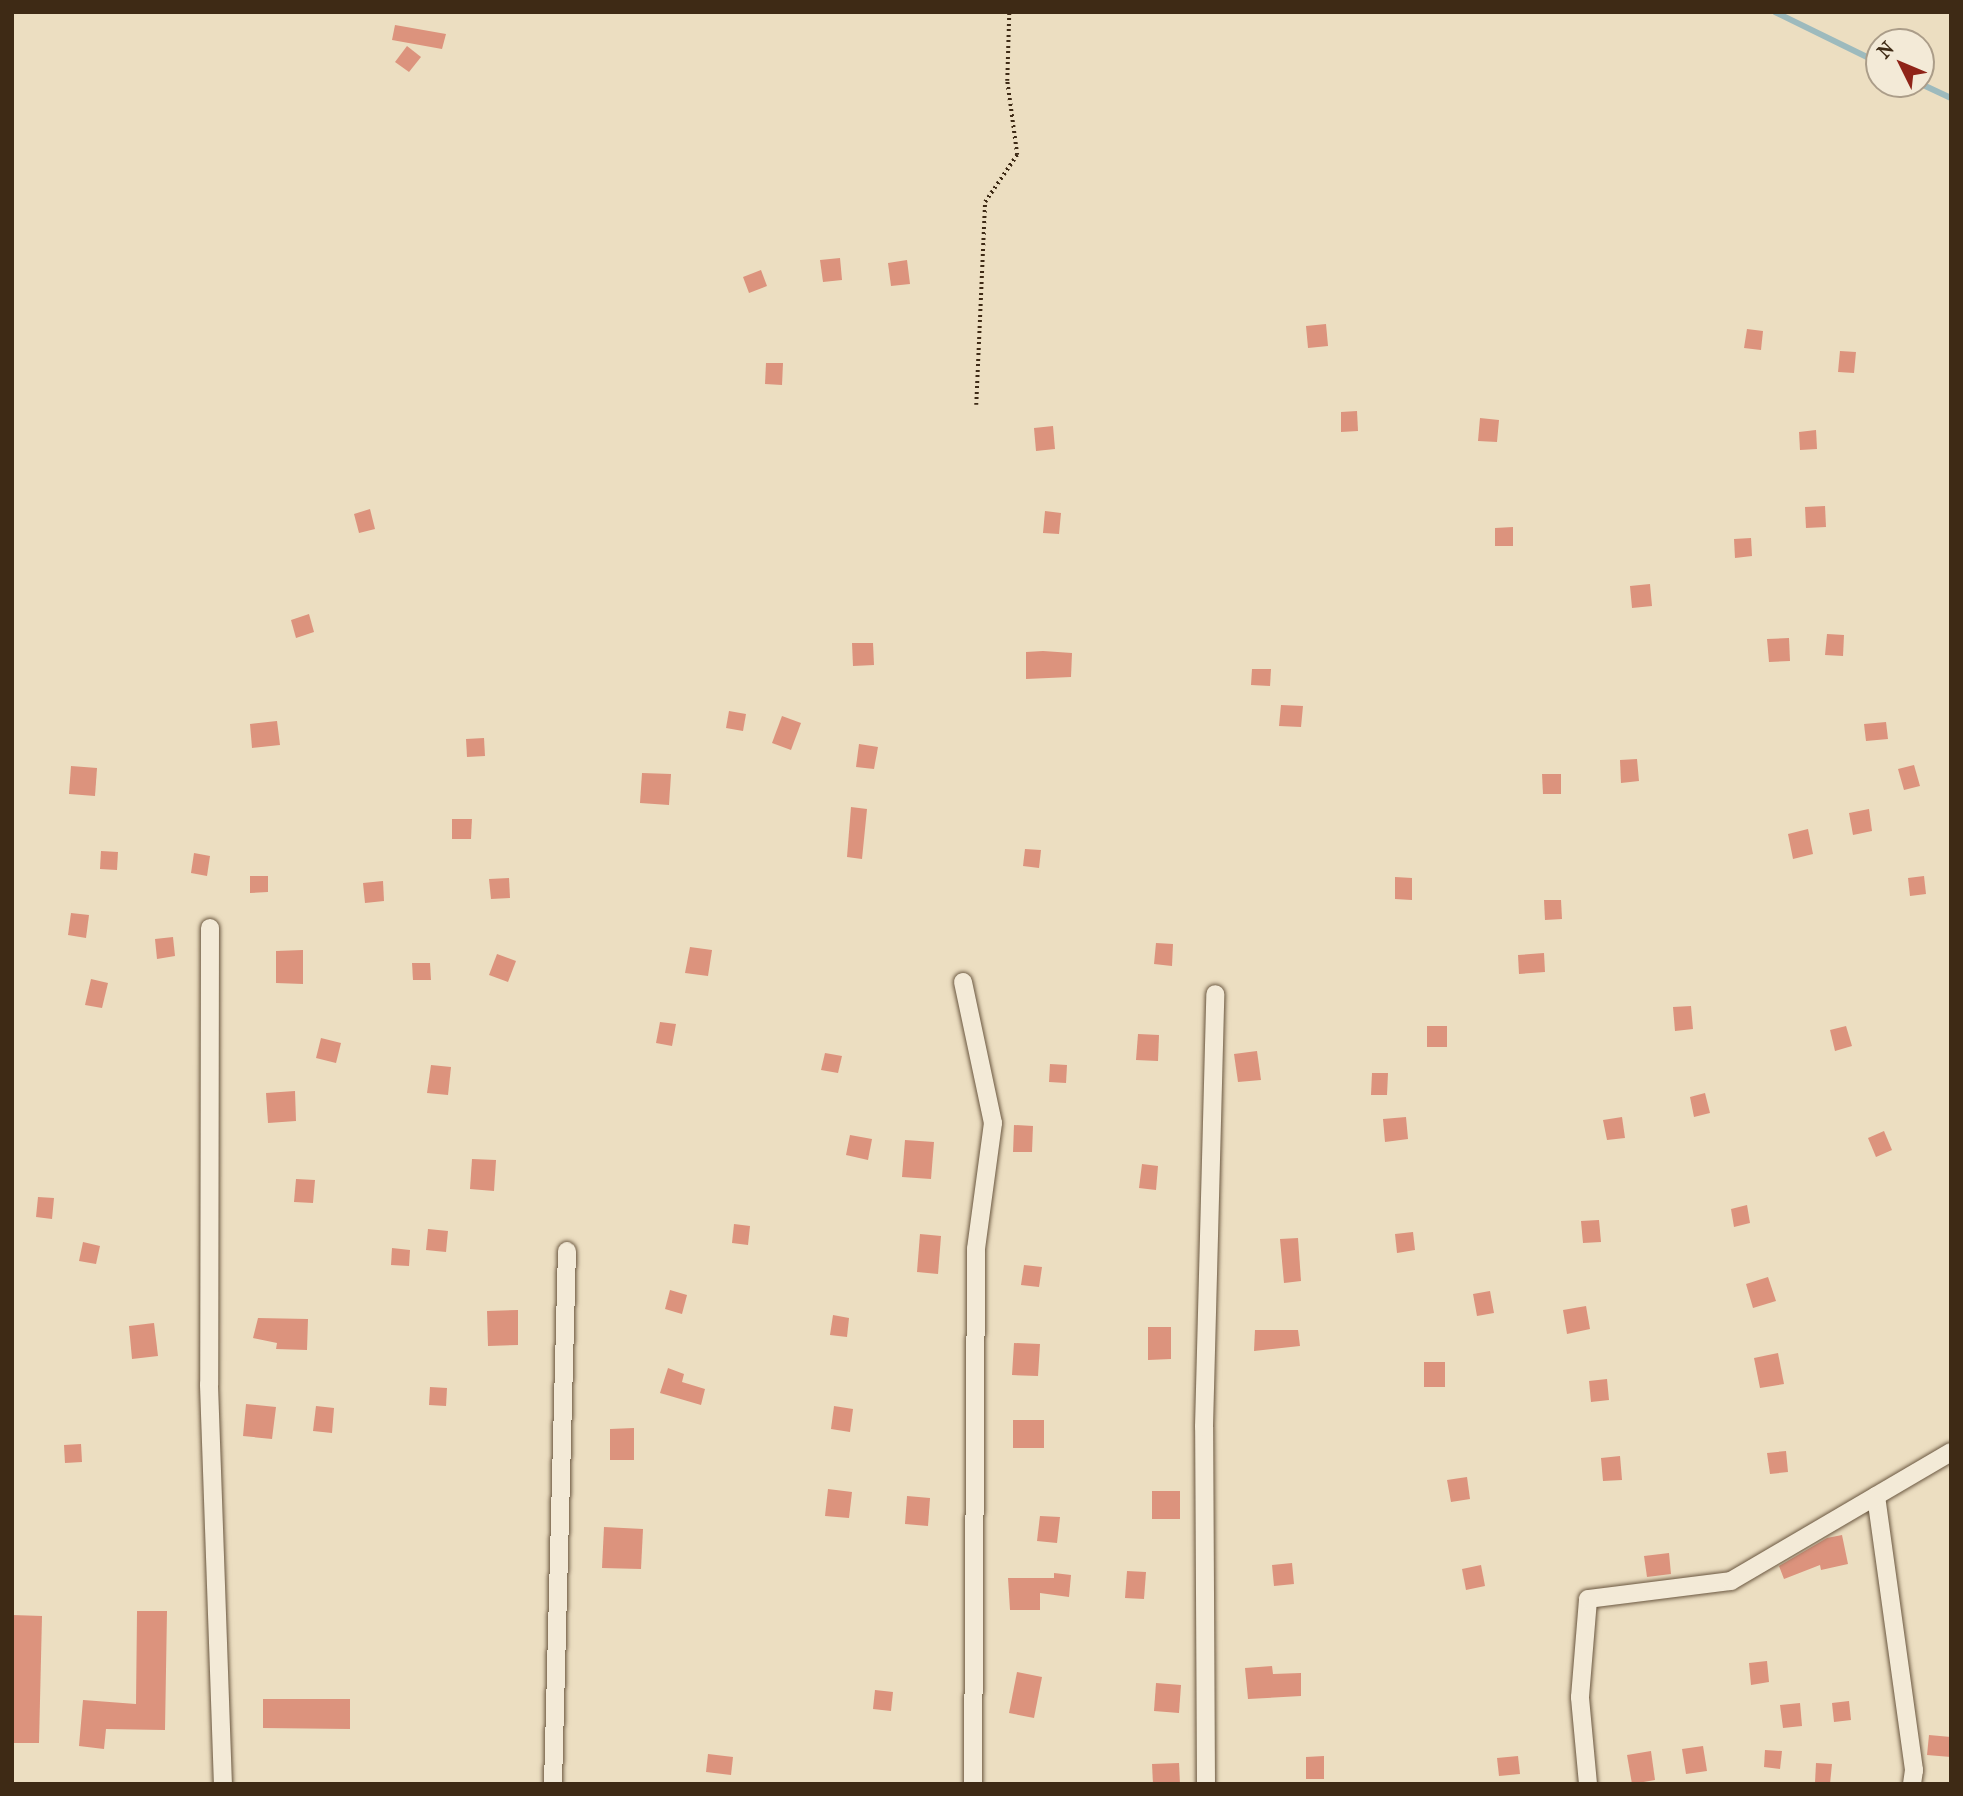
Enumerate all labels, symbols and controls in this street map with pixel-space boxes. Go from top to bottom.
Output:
north arrow [1865,28,1935,98]
text: N [1873,37,1899,63]

